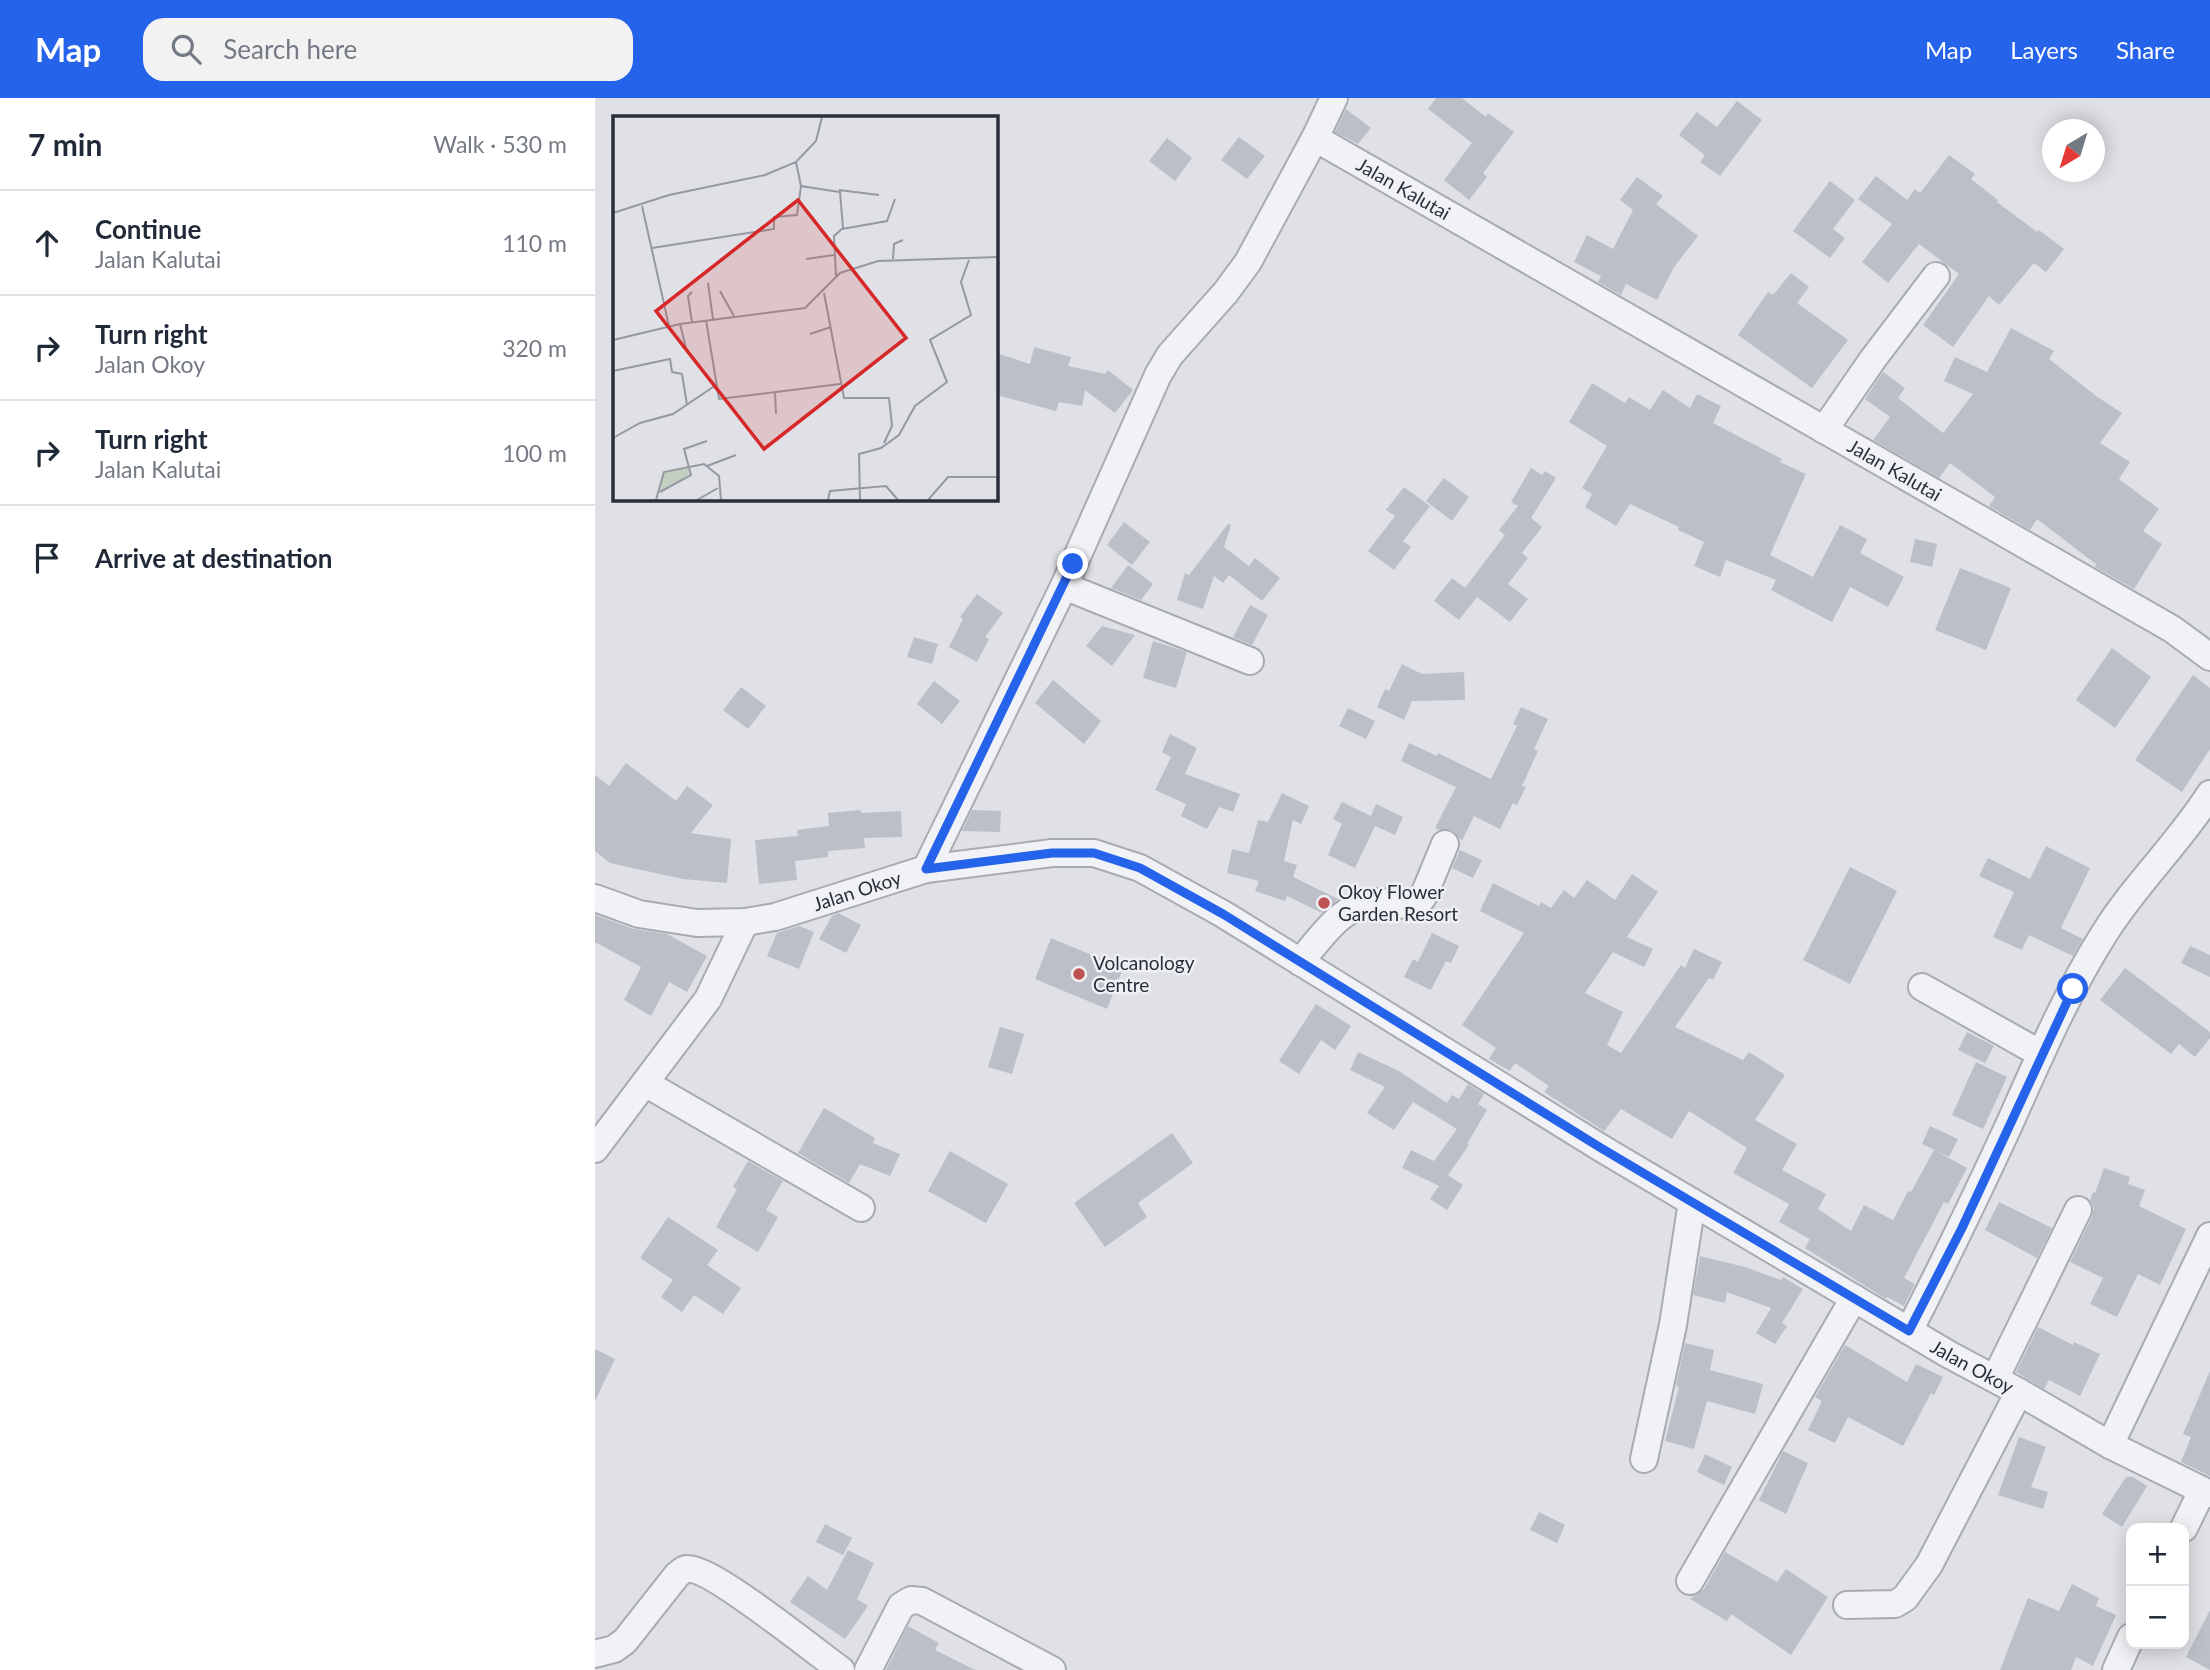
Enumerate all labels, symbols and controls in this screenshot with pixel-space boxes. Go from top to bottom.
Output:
search box [143,18,633,81]
text: Map [35,29,101,69]
icon: search [167,30,205,68]
text: Search here [223,33,357,65]
text: Map [1925,35,1972,64]
text: Layers [2010,35,2078,64]
text: Share [2116,35,2175,64]
inset map [613,116,997,500]
north arrow [2042,119,2105,182]
text: 7 min [28,126,102,162]
text: Walk · 530 m [433,130,567,158]
street label: Jalan Kalutai [1353,152,1455,224]
text: Continue [95,213,201,245]
icon: ahead [28,224,66,262]
text: 110 m [502,229,567,257]
text: Jalan Kalutai [95,245,221,273]
text: Turn right [95,318,208,350]
icon: right [28,329,66,367]
text: 320 m [502,334,567,362]
text: Jalan Okoy [95,350,205,378]
text: Turn right [95,423,208,455]
icon: right [28,434,66,472]
street label: Jalan Kalutai [1844,434,1946,506]
text: 100 m [502,439,567,467]
text: Jalan Kalutai [95,455,221,483]
icon: arrive [28,539,66,577]
text: Arrive at destination [95,542,332,574]
route end [1057,548,1088,579]
street label: Jalan Okoy [810,866,904,915]
place label: Okoy Flower Garden Resort [1338,880,1458,925]
marker: Okoy Flower Garden Resort [1316,895,1332,911]
place label: Volcanology Centre [1093,951,1195,996]
marker: Volcanology Centre [1071,966,1087,982]
route start [2057,973,2088,1004]
street label: Jalan Okoy [1927,1334,2018,1398]
map controls [2126,1523,2189,1649]
button: + [2126,1523,2189,1586]
button: − [2126,1586,2189,1649]

